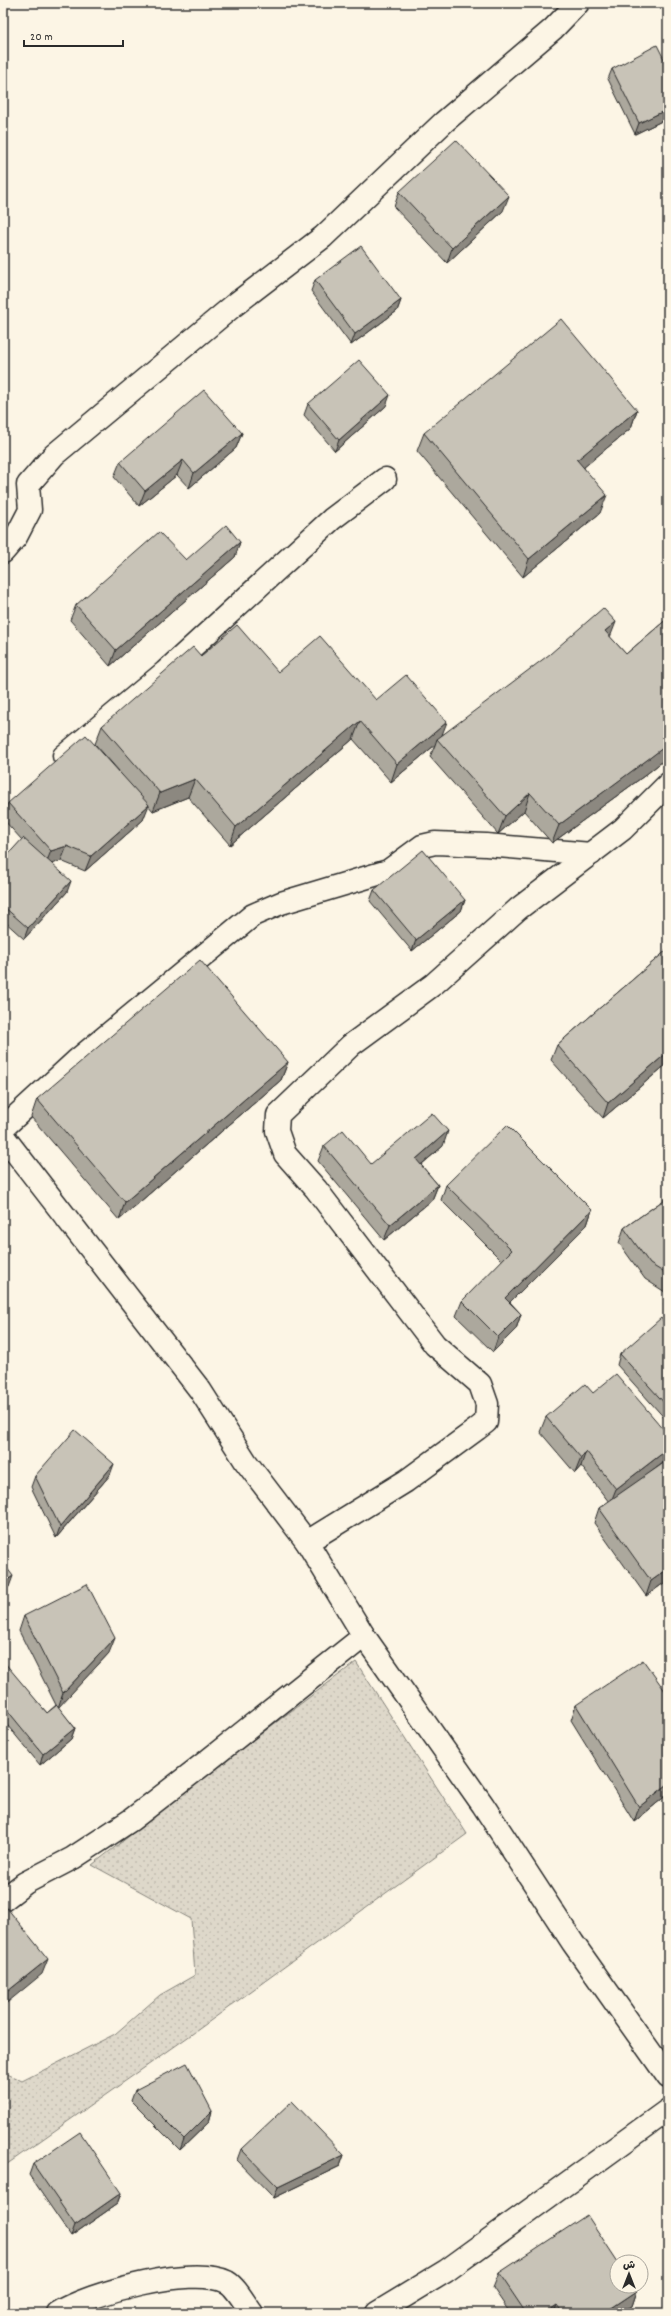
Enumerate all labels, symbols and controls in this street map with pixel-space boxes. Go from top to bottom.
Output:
scale bar [24,22,123,48]
text: 20 m [30,29,53,46]
north arrow [609,2254,649,2294]
text: ش [623,2258,635,2274]

